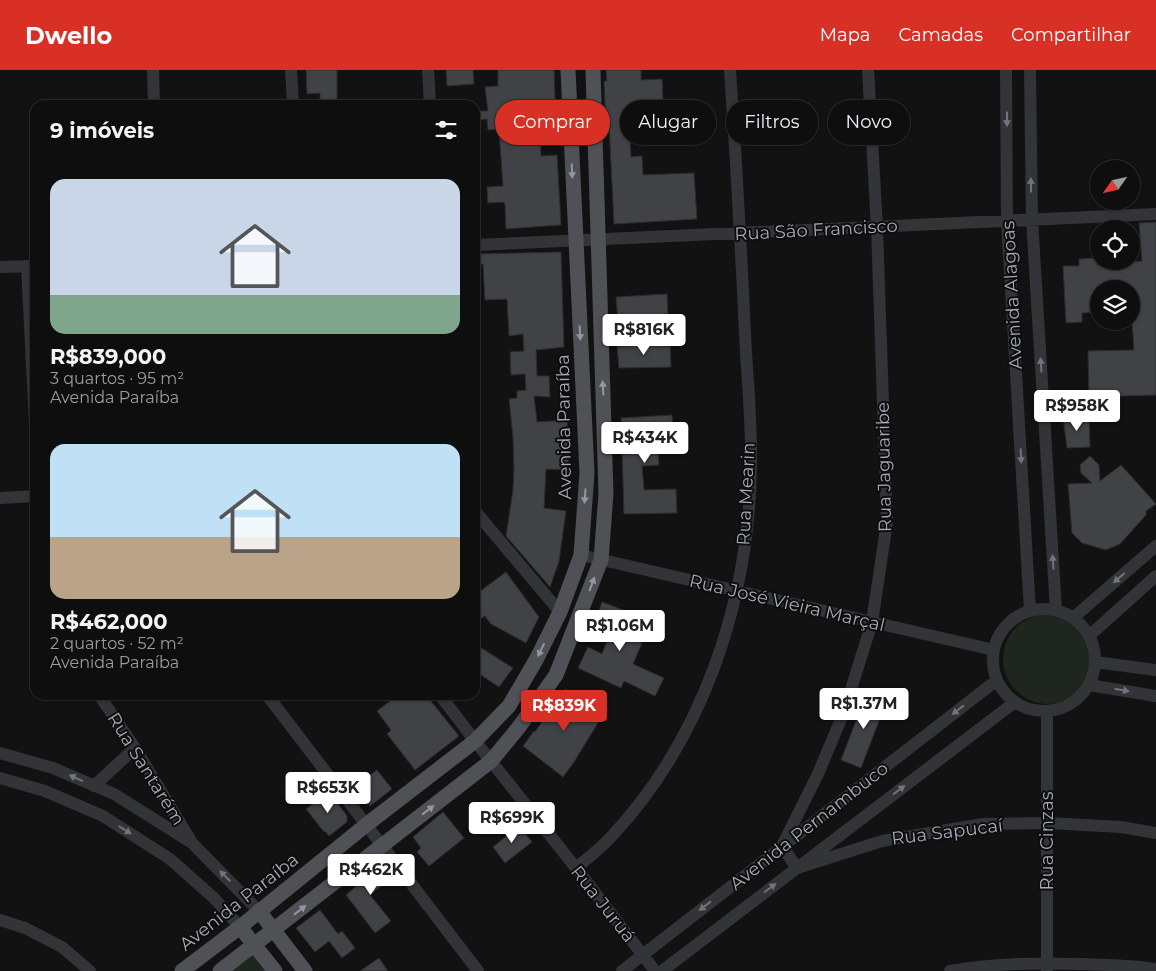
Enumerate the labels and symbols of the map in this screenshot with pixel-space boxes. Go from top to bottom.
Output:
one-way arrow [1003,111,1011,127]
north arrow [1090,160,1140,210]
one-way arrow [569,163,577,179]
one-way arrow [1027,177,1035,193]
street label: Rua São Francisco [734,215,898,245]
street label: Avenida Alagoas [997,220,1027,370]
pin: R$816K [603,314,685,356]
one-way arrow [577,326,585,342]
street label: Avenida Paraíba [552,354,576,500]
one-way arrow [1036,356,1044,372]
one-way arrow [599,380,607,396]
pin: R$958K [1036,390,1118,432]
street label: Rua Jaguaribe [872,402,896,532]
pin: R$434K [604,422,686,464]
street label: Rua Mearin [732,442,760,546]
one-way arrow [1018,448,1026,464]
one-way arrow [581,488,589,504]
one-way arrow [1048,553,1056,569]
street label: Rua José Vieira Marçal [687,570,887,636]
one-way arrow [1114,572,1126,584]
one-way arrow [588,576,596,591]
pin: R$1.06M [574,610,666,652]
one-way arrow [537,643,545,657]
one-way arrow [1115,687,1131,695]
pin: R$1.37M [818,688,910,730]
pin: R$839K [523,690,605,732]
one-way arrow [951,705,965,715]
street label: Rua Santarém [103,709,189,829]
street label: Avenida Pernambuco [725,757,893,895]
pin: R$653K [287,772,369,814]
one-way arrow [69,773,83,781]
one-way arrow [893,785,906,795]
street label: Rua Cinzas [1036,791,1058,890]
pin: R$699K [471,802,553,844]
one-way arrow [421,804,434,815]
street label: Rua Sapucaí [890,814,1005,850]
one-way arrow [118,826,132,835]
street label: Avenida Paraíba [175,849,303,955]
pin: R$462K [330,854,412,896]
street label: Rua Juruá [566,861,640,947]
one-way arrow [219,870,231,882]
one-way arrow [763,883,776,894]
one-way arrow [698,901,712,911]
one-way arrow [293,904,306,915]

